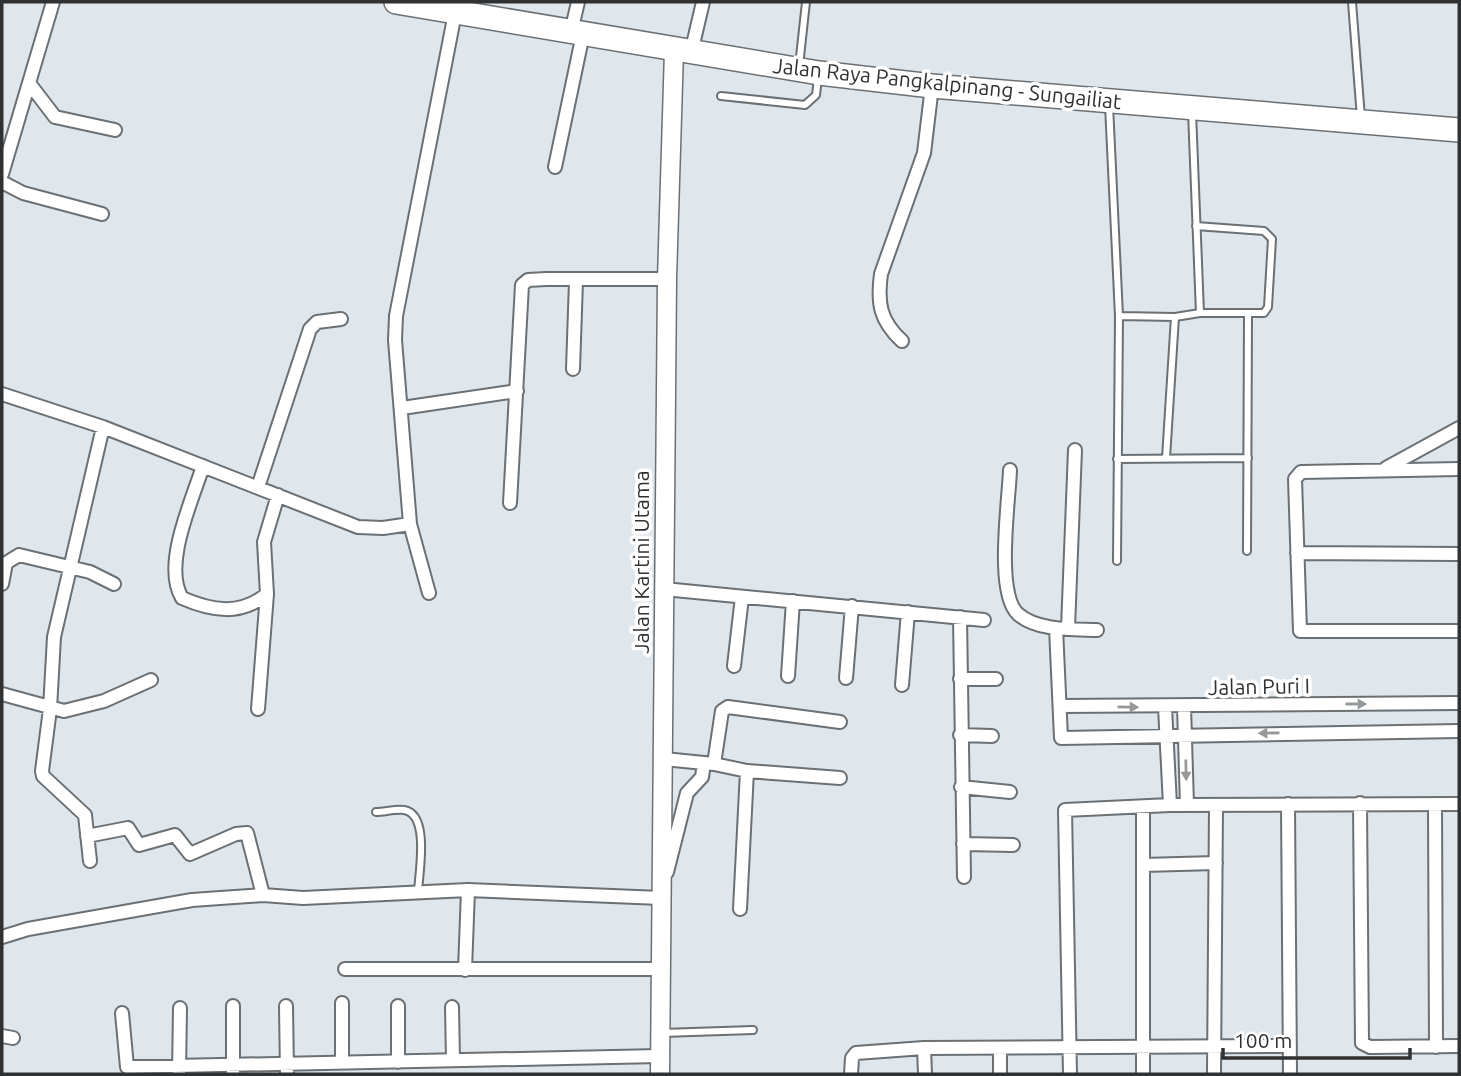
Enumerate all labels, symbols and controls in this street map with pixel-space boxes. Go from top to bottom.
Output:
street label: Jalan Raya Pangkalpinang - Sungailiat [771,53,1123,113]
street label: Jalan Kartini Utama [629,470,653,654]
street label: Jalan Puri I [1208,673,1310,699]
one-way arrow [1345,698,1367,710]
one-way arrow [1118,701,1140,713]
one-way arrow [1257,728,1279,739]
one-way arrow [1180,759,1192,781]
scale bar [1223,1016,1410,1060]
text: 100 m [1234,1028,1292,1052]

